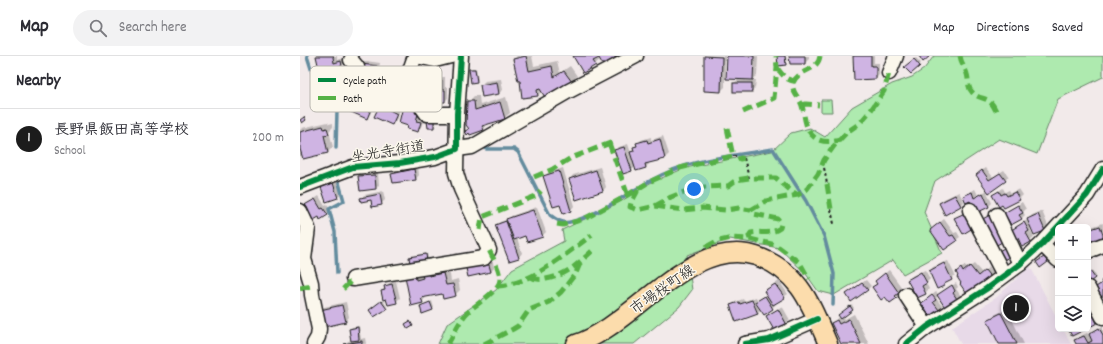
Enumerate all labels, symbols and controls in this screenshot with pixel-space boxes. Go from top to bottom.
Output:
search box [73,10,353,46]
text: Map [20,14,49,41]
icon: search [87,17,109,39]
text: Search here [119,17,187,39]
text: Map [933,18,955,38]
text: Directions [977,18,1030,38]
text: Saved [1052,18,1083,38]
legend [310,66,442,112]
text: Nearby [16,70,60,94]
text: Cycle path [343,74,387,90]
text: Path [343,92,362,108]
text: 長野県飯田高等学校 [54,120,189,142]
text: 1 [28,129,30,148]
text: 200 m [252,129,284,148]
street label: 坐光寺街道 [350,136,427,170]
text: School [54,142,86,161]
your location [684,179,704,199]
map controls [1055,224,1091,332]
button: + [1055,224,1091,260]
street label: 市場桜町線 [626,260,700,321]
button: − [1055,260,1091,296]
pin: 1 [1003,293,1029,323]
button: layers [1055,296,1091,332]

